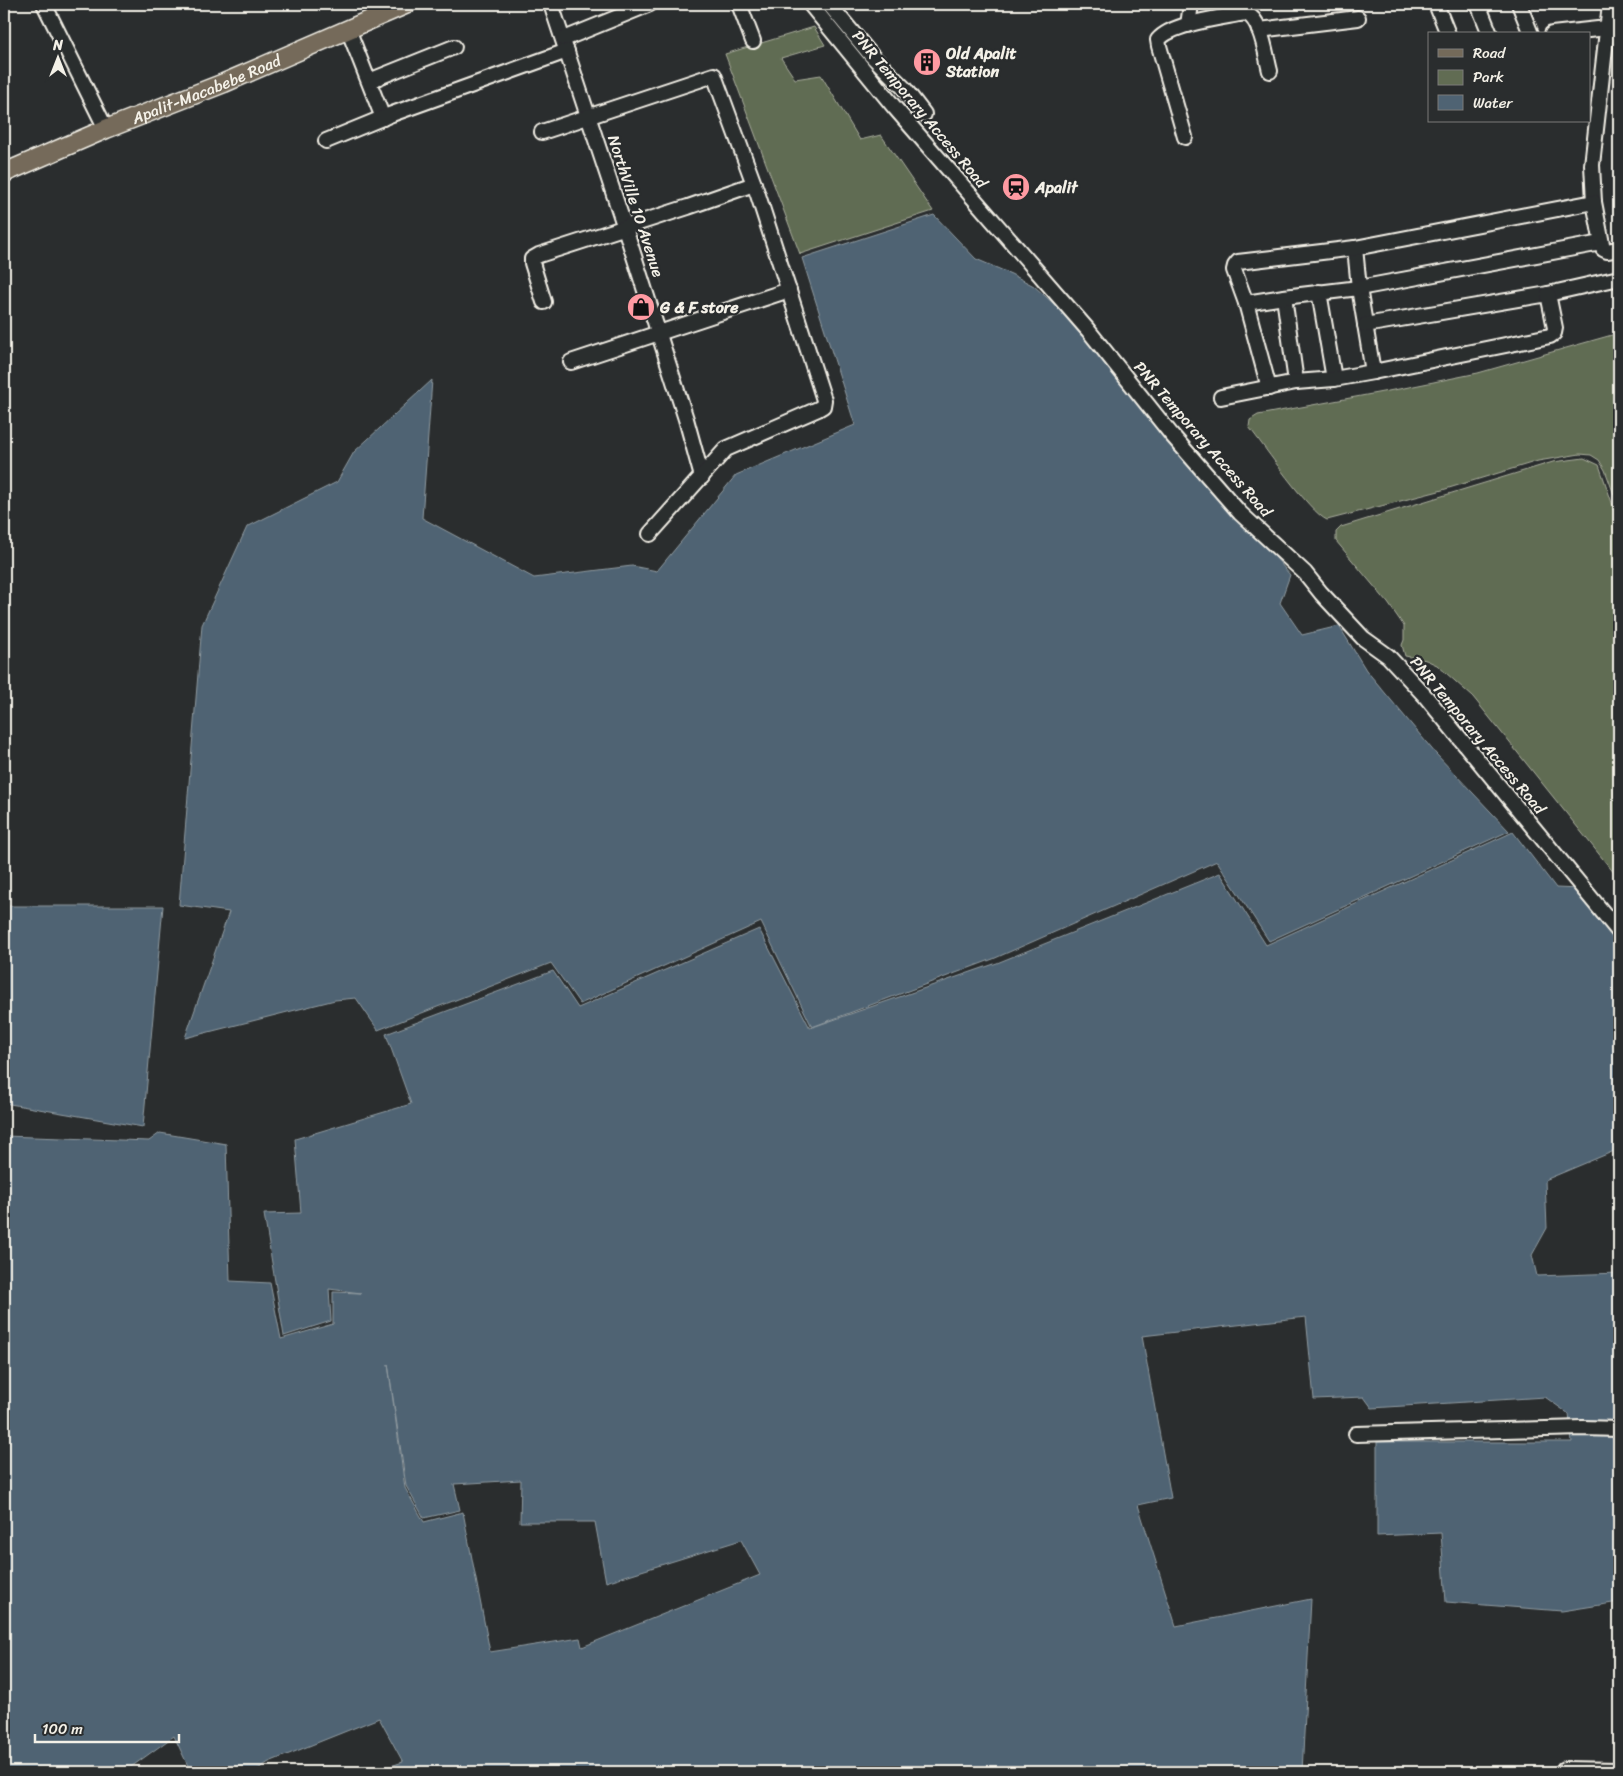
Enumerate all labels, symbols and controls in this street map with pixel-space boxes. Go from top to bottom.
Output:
street label: PNR Temporary Access Road [845,23,996,196]
north arrow [32,32,82,82]
legend [1428,32,1590,122]
text: N [52,33,63,58]
place label: Old Apalit Station [945,39,1016,86]
text: Road [1473,40,1506,66]
street label: Apalit-Macabebe Road [126,45,287,132]
building icon: Old Apalit Station [912,47,942,77]
text: Park [1473,64,1504,90]
text: Water [1473,90,1513,116]
street label: NorthVille 10 Avenue [599,131,673,281]
station icon: Apalit [1001,172,1031,202]
place label: Apalit [1034,173,1079,202]
shop icon: G & F store [626,292,656,322]
place label: G & F store [659,293,739,322]
street label: PNR Temporary Access Road [1126,354,1281,525]
street label: PNR Temporary Access Road [1403,649,1554,822]
scale bar [35,1711,179,1743]
text: 100 m [42,1716,83,1742]

